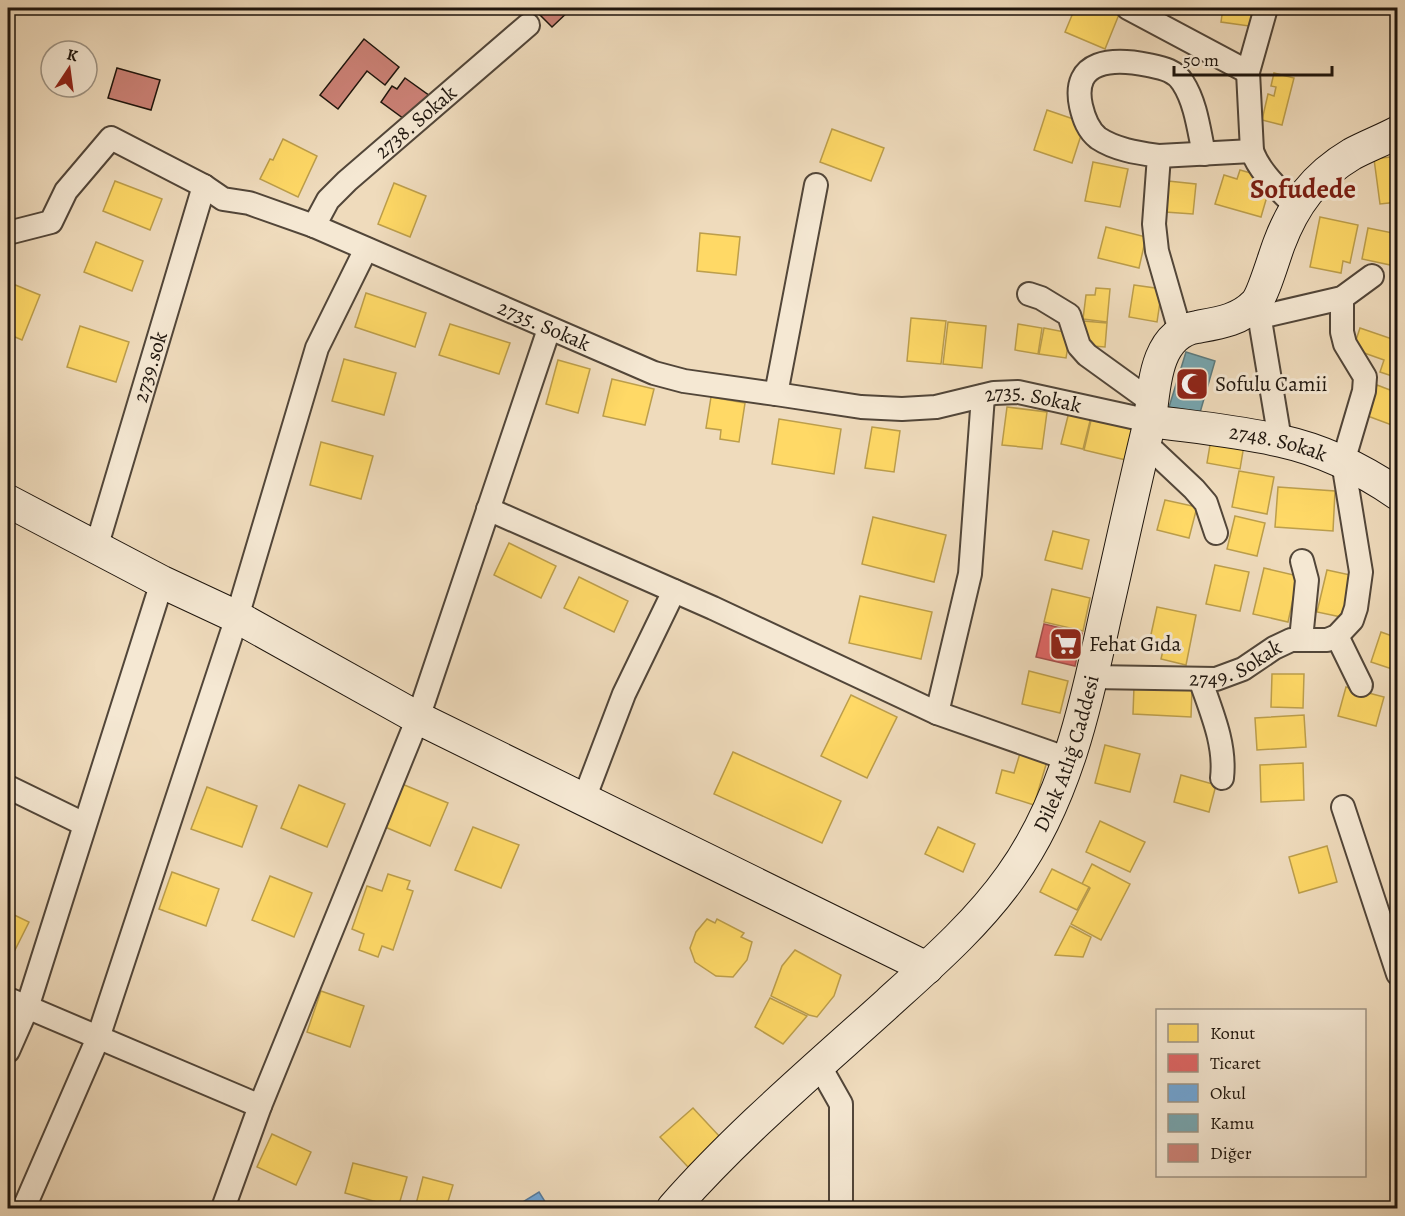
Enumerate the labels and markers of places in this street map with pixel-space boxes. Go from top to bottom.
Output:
mosque icon: Sofulu Camii [1174,366,1210,402]
place label: Sofulu Camii [1215,370,1327,398]
supermarket icon: Fehat Gıda [1048,626,1084,662]
place label: Fehat Gıda [1089,630,1182,658]

